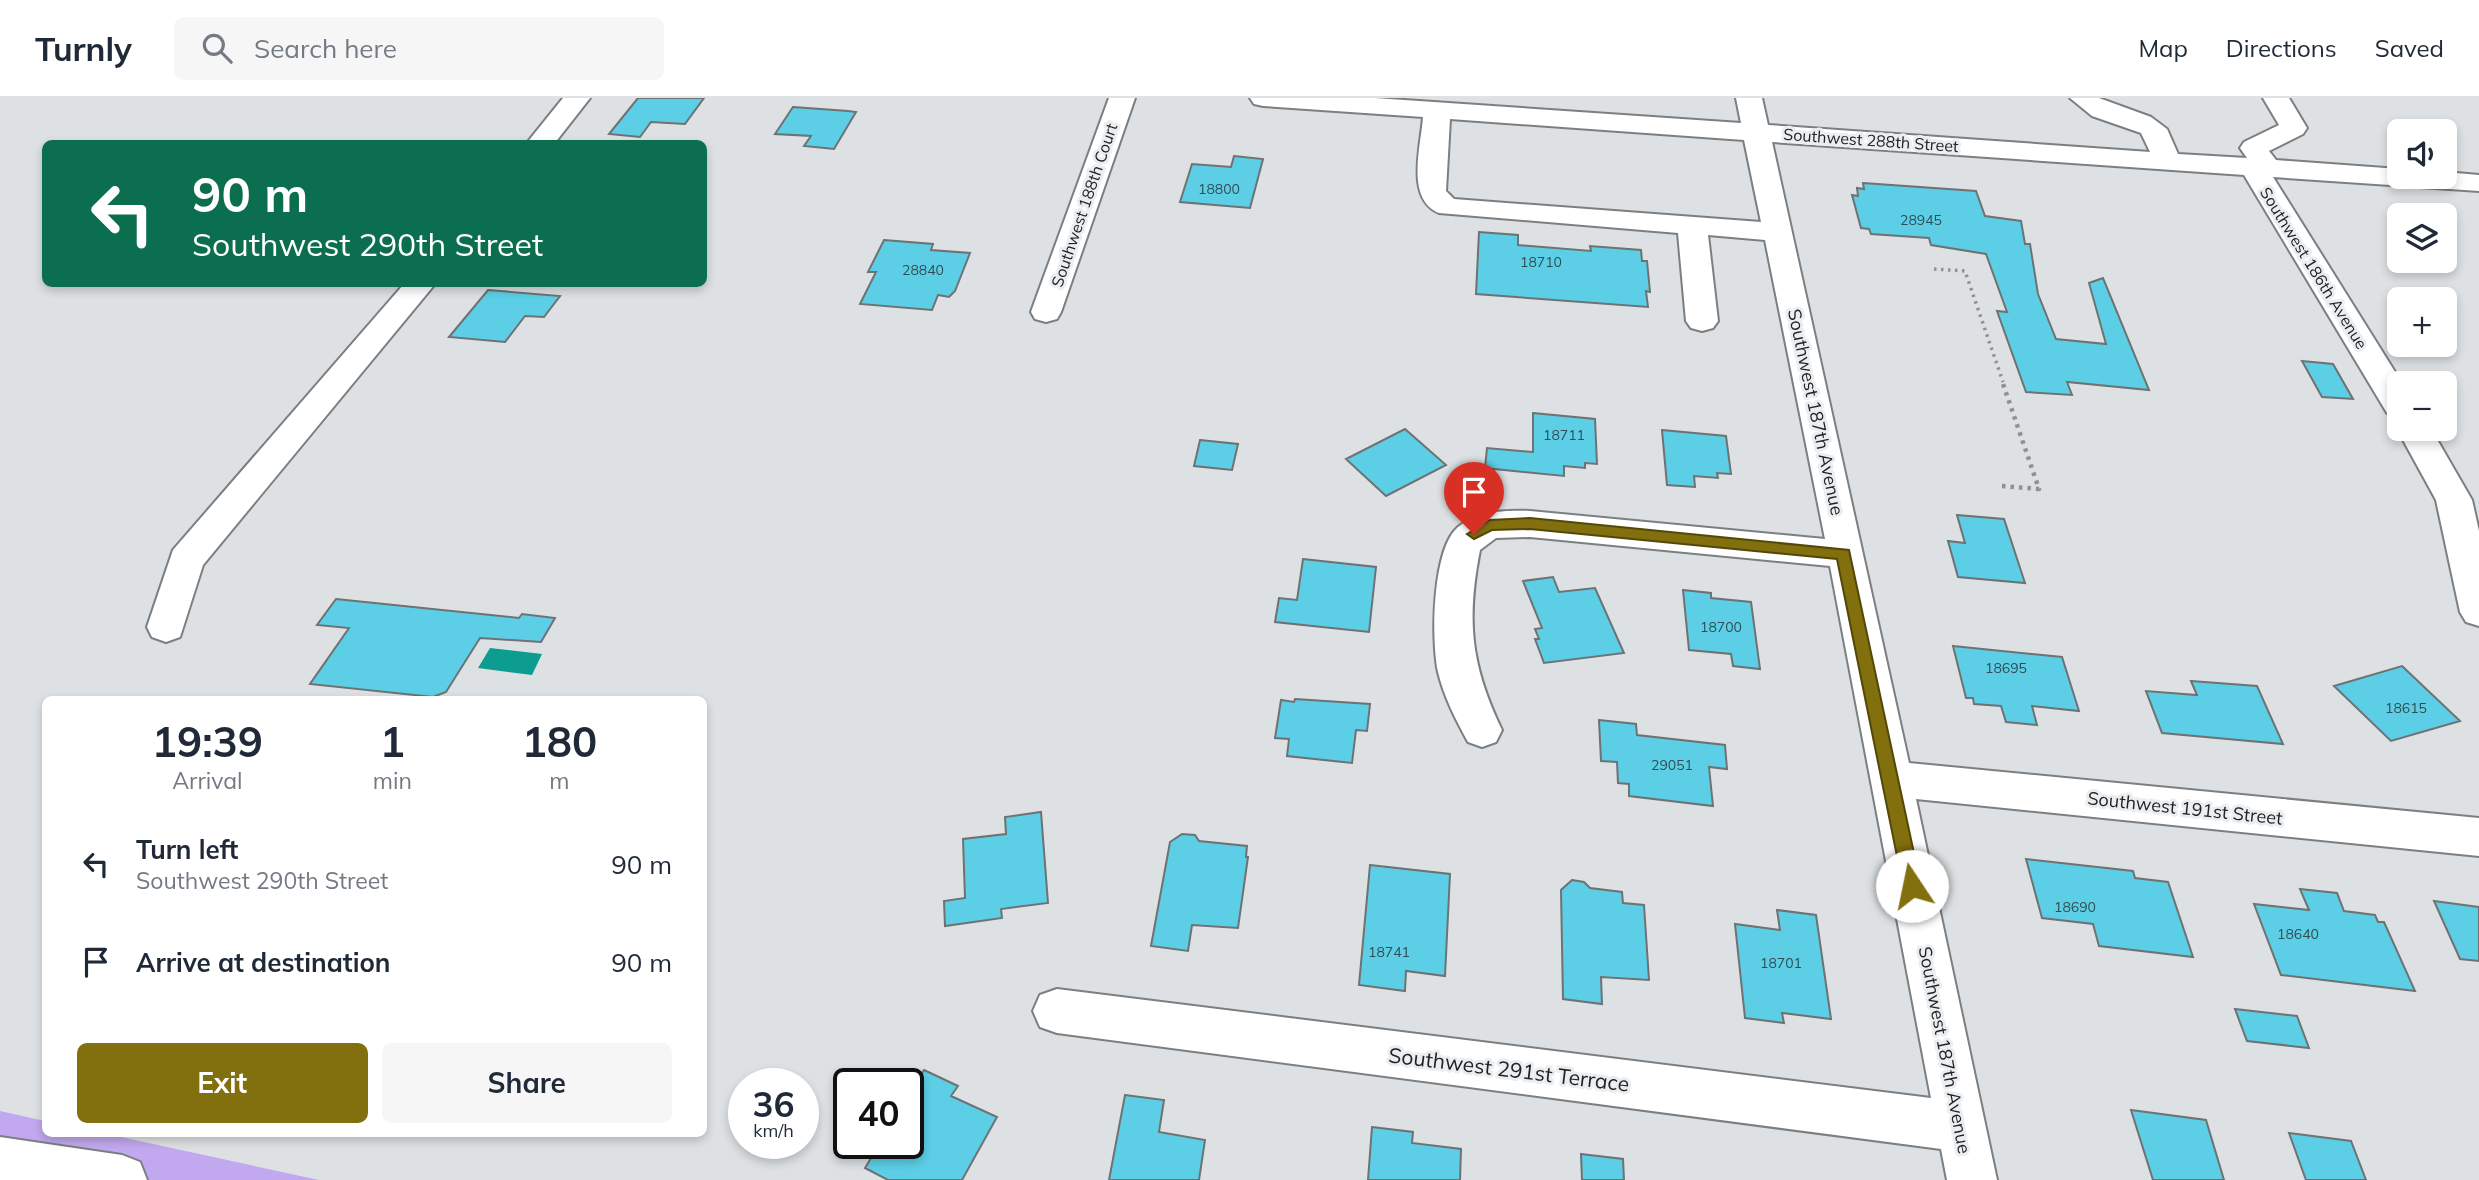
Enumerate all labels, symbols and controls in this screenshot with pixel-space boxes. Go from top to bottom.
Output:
search box [174,17,664,80]
text: Turnly [35,28,132,69]
icon: search [198,29,236,67]
text: Search here [254,32,397,65]
text: Map [2138,33,2188,63]
text: Directions [2226,33,2337,63]
text: Saved [2375,33,2444,63]
map controls [2387,119,2457,441]
button: sound [2387,119,2457,189]
street label: Southwest 188th Court [1047,120,1122,290]
street label: Southwest 288th Street [1783,124,1960,156]
text: 90 m [192,163,308,224]
icon: left [77,168,168,259]
house number: 18800 [1198,180,1240,198]
street label: Southwest 186th Avenue [2256,183,2372,353]
button: layers [2387,203,2457,273]
house number: 28945 [1900,211,1942,229]
text: Southwest 290th Street [192,224,543,264]
house number: 18710 [1520,253,1562,271]
house number: 28840 [902,261,944,279]
button: + [2387,287,2457,357]
street label: Southwest 187th Avenue [1783,307,1849,517]
button: − [2387,371,2457,441]
house number: 18711 [1543,426,1585,444]
pin [1444,462,1504,534]
icon: arrive [1455,473,1493,511]
house number: 18700 [1700,618,1742,636]
house number: 18695 [1985,659,2027,677]
house number: 18615 [2385,699,2427,717]
text: 19:39 [152,715,263,768]
text: 1 [380,715,405,768]
text: 180 [522,715,597,768]
house number: 29051 [1651,756,1693,774]
text: Arrival [172,766,243,795]
text: min [373,766,412,795]
text: m [549,766,570,795]
street label: Southwest 191st Street [2086,786,2284,830]
text: Turn left [136,833,238,866]
icon: left [77,845,115,883]
text: 90 m [611,848,672,881]
position arrow [1875,849,1949,923]
text: Southwest 290th Street [136,866,388,895]
house number: 18690 [2054,898,2096,916]
house number: 18640 [2277,925,2319,943]
icon: arrive [77,943,115,981]
house number: 18741 [1368,943,1410,961]
street label: Southwest 187th Avenue [1914,945,1976,1155]
text: Arrive at destination [136,946,391,979]
text: 90 m [611,946,672,979]
house number: 18701 [1760,954,1802,972]
street label: Southwest 291st Terrace [1387,1041,1631,1097]
button: Exit [77,1043,368,1123]
button: Share [382,1043,672,1123]
speed limit sign: 40 [833,1068,924,1159]
text: 36 [752,1082,795,1126]
text: km/h [753,1119,794,1142]

